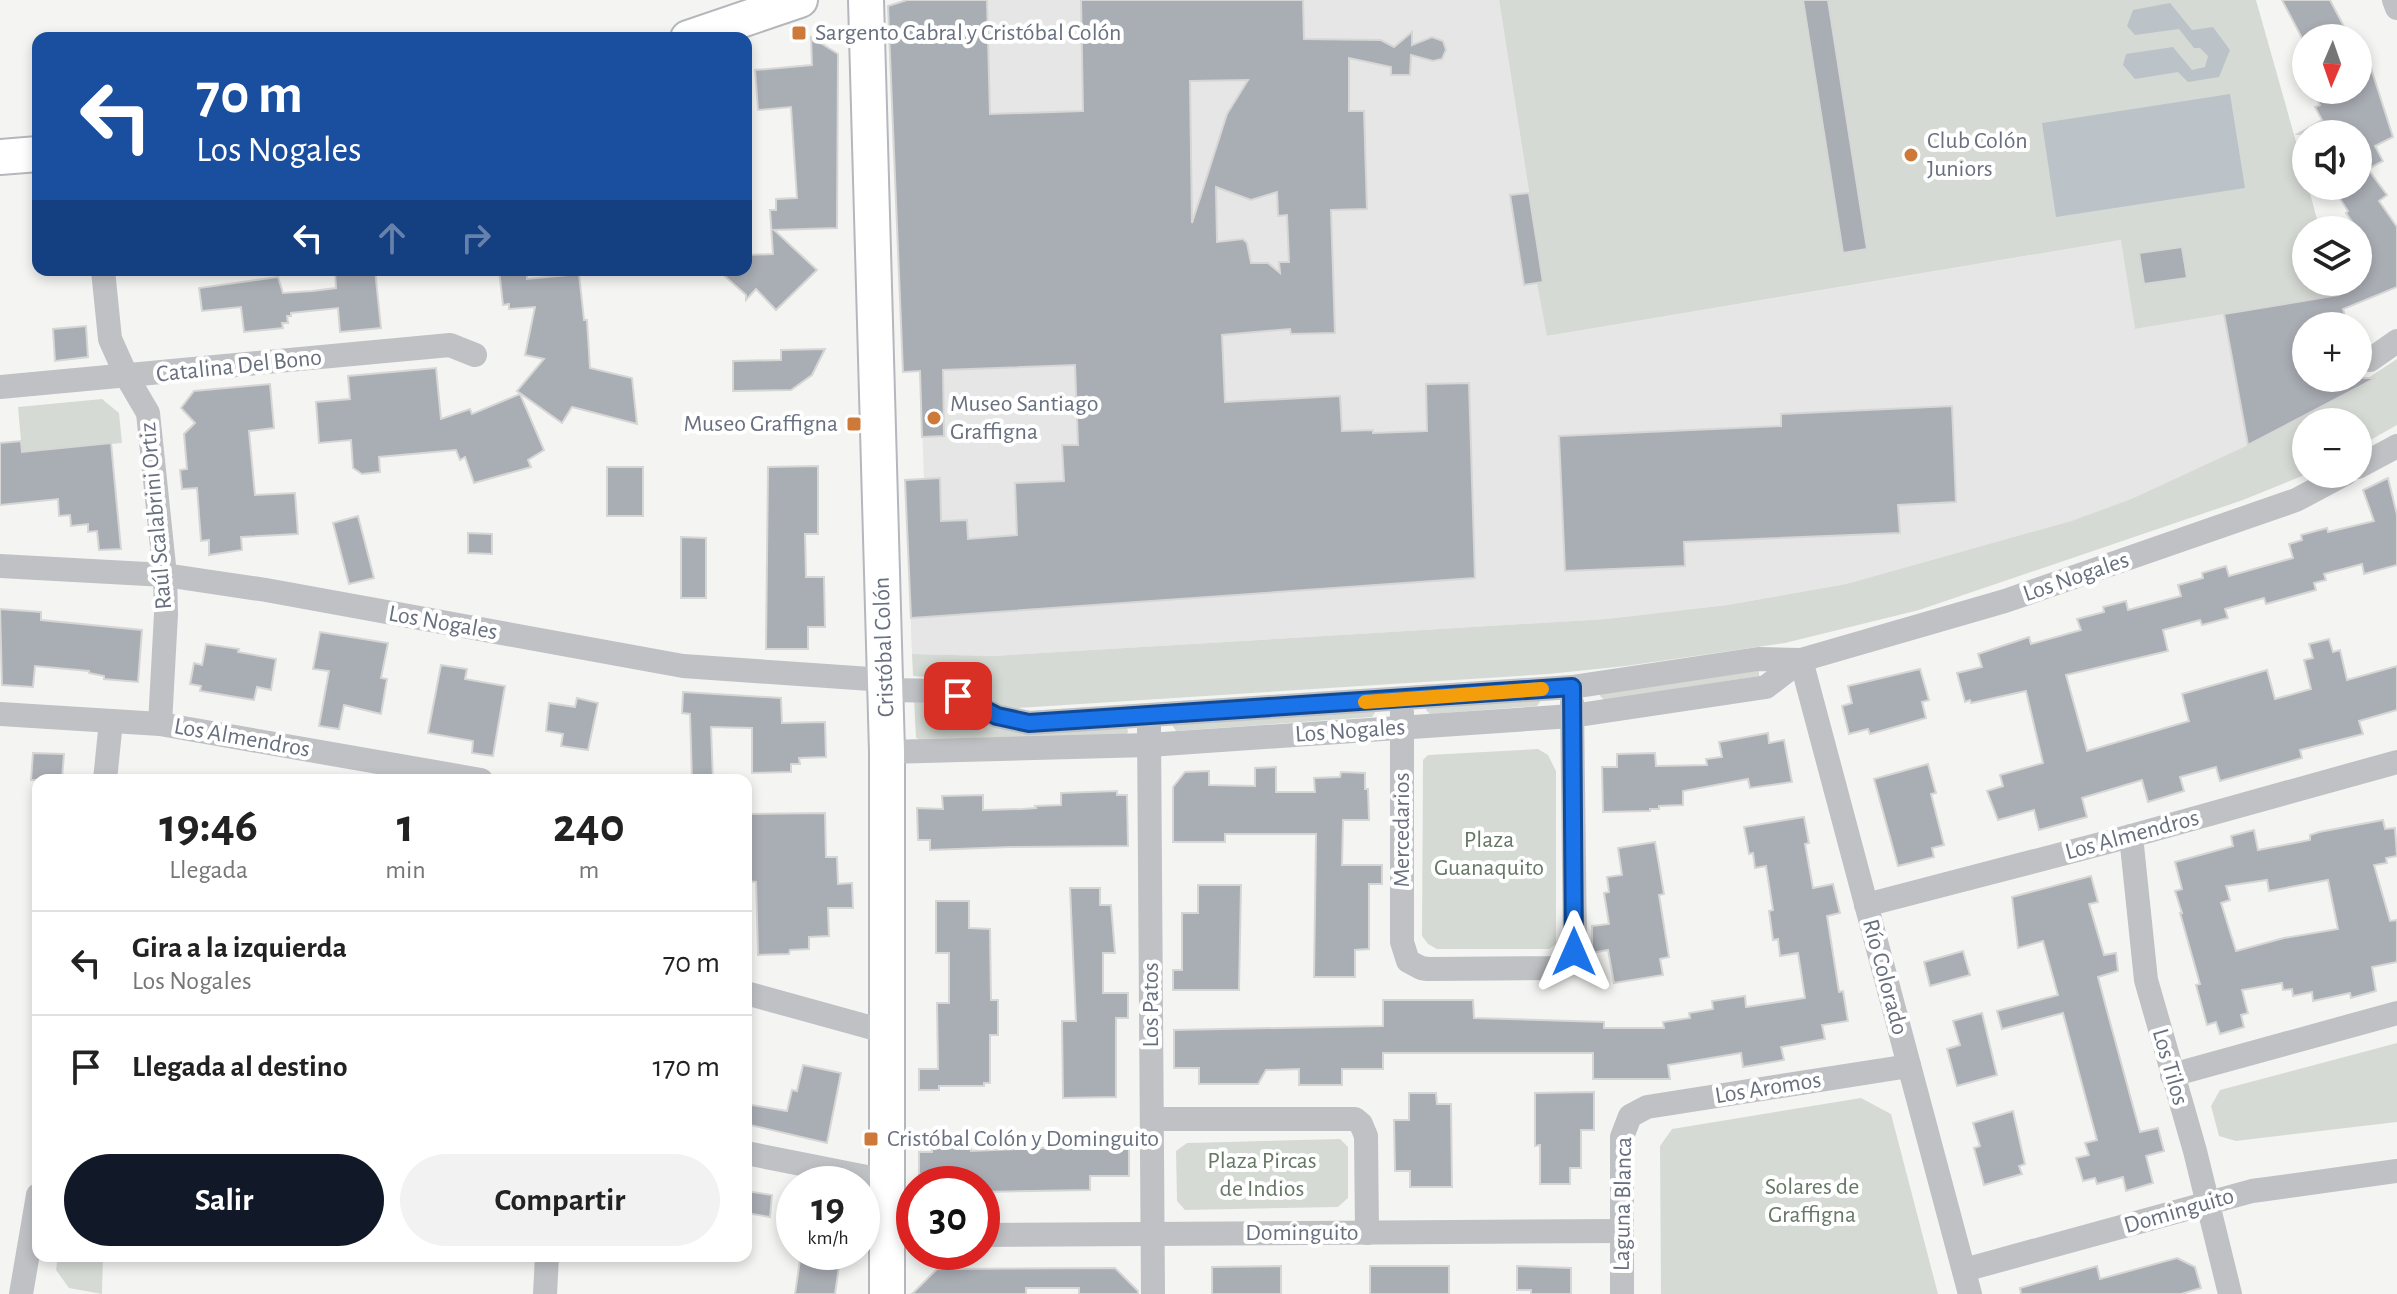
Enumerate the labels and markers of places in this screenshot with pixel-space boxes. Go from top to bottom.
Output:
place label: Sargento Cabral y Cristóbal Colón [815,21,1122,45]
marker: Sargento Cabral y Cristóbal Colón [790,24,808,42]
place label: Club Colón Juniors [1927,129,2028,181]
marker: Club Colón Juniors [1902,146,1920,164]
place label: Museo Santiago Graffigna [950,392,1099,444]
marker: Museo Santiago Graffigna [925,409,943,427]
place label: Museo Graffigna [684,412,838,436]
marker: Museo Graffigna [845,415,863,433]
pin [924,662,992,730]
place label: Cristóbal Colón y Dominguito [887,1127,1159,1151]
marker: Cristóbal Colón y Dominguito [862,1130,880,1148]

